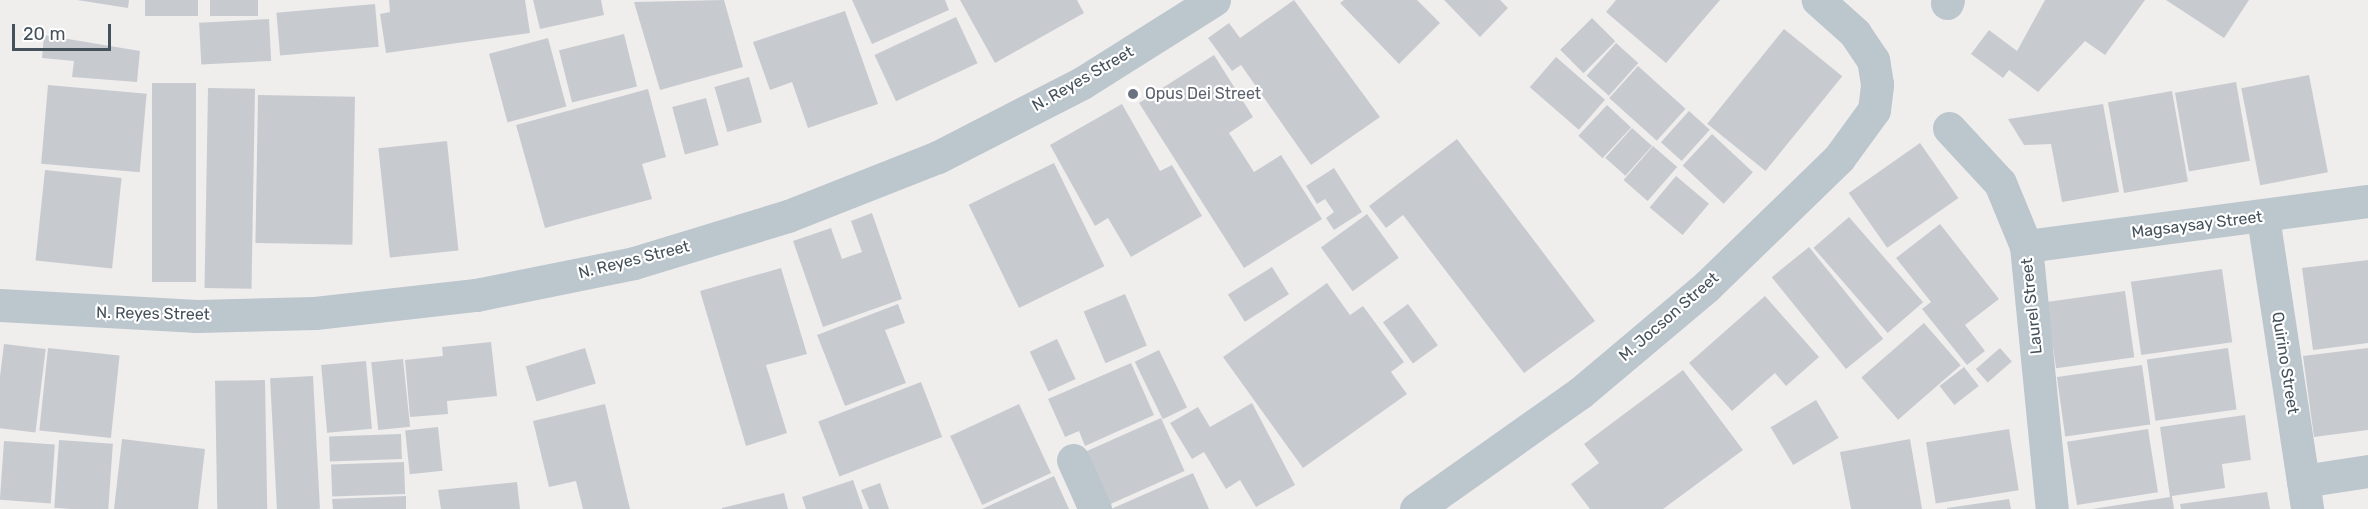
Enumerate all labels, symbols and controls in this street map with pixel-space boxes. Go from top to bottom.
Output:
scale bar [15,12,114,50]
text: 20 m [23,23,65,45]
street label: N. Reyes Street [1029,42,1137,116]
place label: Opus Dei Street [1145,84,1261,104]
marker: Opus Dei Street [1126,87,1140,101]
street label: Magsaysay Street [2130,207,2264,243]
street label: N. Reyes Street [576,237,692,283]
street label: Laurel Street [2017,257,2047,355]
street label: M. Jocson Street [1615,268,1723,366]
street label: N. Reyes Street [96,303,210,325]
street label: Quirino Street [2267,310,2303,416]

